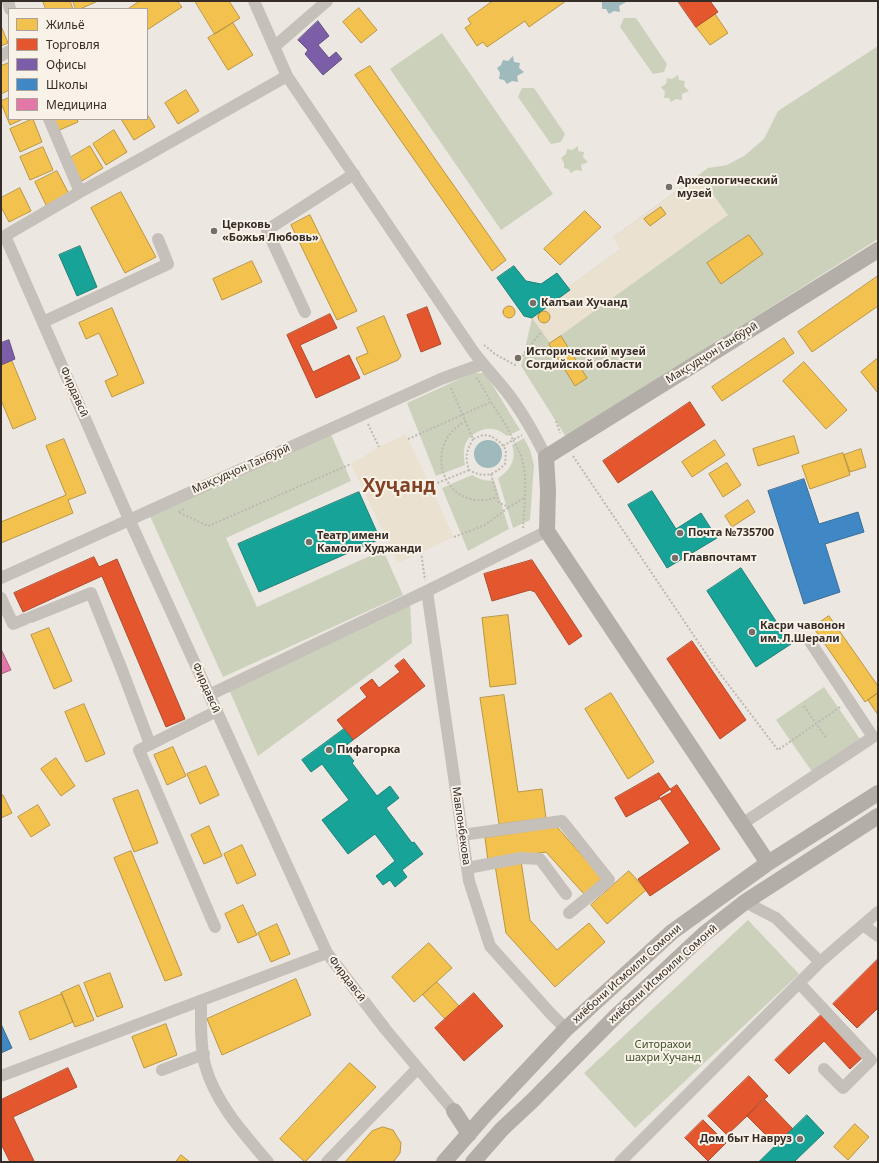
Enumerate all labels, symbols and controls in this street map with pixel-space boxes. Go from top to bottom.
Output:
legend [8,8,148,120]
text: Жильё [46,16,85,33]
text: Торговля [46,36,100,53]
text: Офисы [46,56,86,73]
text: Школы [46,76,88,93]
text: Медицина [46,96,107,113]
place label: Археологический музей [677,174,778,200]
marker: Археологический музей [664,182,674,192]
place label: Церковь «Божья Любовь» [222,218,319,244]
marker: Церковь «Божья Любовь» [209,226,219,236]
place label: Калъаи Хучанд [541,296,627,310]
marker: Калъаи Хучанд [528,298,538,308]
street label: Мақсудҷон Танбӯрӣ [664,319,760,387]
place label: Исторический музей Согдийской области [526,345,646,371]
marker: Исторический музей Согдийской области [513,353,523,363]
street label: Фирдавсӣ [57,365,91,419]
street label: Мақсудҷон Танбӯрӣ [190,441,292,497]
district label: Хуҷанд [362,476,436,498]
place label: Почта №735700 [688,526,774,540]
marker: Почта №735700 [675,528,685,538]
place label: Театр имени Камоли Худжанди [317,529,422,555]
marker: Театр имени Камоли Худжанди [304,537,314,547]
place label: Главпочтамт [683,551,757,565]
marker: Главпочтамт [670,553,680,563]
place label: Касри чавонон им. Л.Шерали [760,619,845,645]
marker: Касри чавонон им. Л.Шерали [747,627,757,637]
street label: Фирдавсӣ [189,661,223,715]
place label: Пифагорка [337,743,400,757]
marker: Пифагорка [324,745,334,755]
street label: Мавлонбекова [449,786,473,866]
street label: хиёбони Исмоили Сомони [570,922,684,1026]
street label: хиёбони Исмоили Сомонӣ [606,922,720,1026]
street label: Фирдавсӣ [326,954,368,1004]
park label: Ситорахои шахри Хучанд [625,1038,701,1064]
place label: Дом быт Навруз [700,1132,792,1146]
marker: Дом быт Навруз [795,1134,805,1144]

